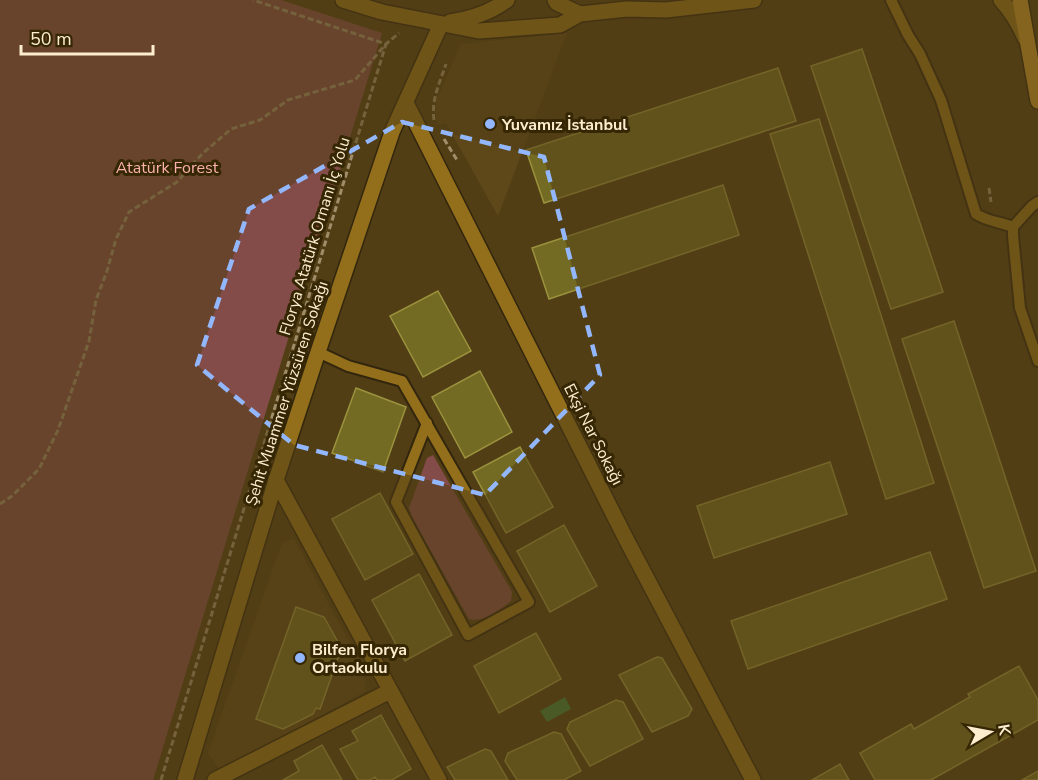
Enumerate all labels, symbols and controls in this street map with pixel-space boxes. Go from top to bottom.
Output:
scale bar [21,18,153,56]
text: 50 m [30,27,72,51]
place label: Yuvamız İstanbul [501,114,627,136]
marker: Yuvamız İstanbul [483,117,497,131]
street label: Florya Atatürk Ornanı İç Yolu [274,135,356,338]
park label: Atatürk Forest [116,157,219,179]
street label: Şehit Muammer Yüzsüren Sokağı [240,278,334,508]
street label: Ekşi Nar Sokağı [558,380,628,489]
place label: Bilfen Florya Ortaokulu [312,639,407,679]
marker: Bilfen Florya Ortaokulu [293,651,307,665]
north arrow [960,702,1020,762]
text: K [992,722,1016,738]

